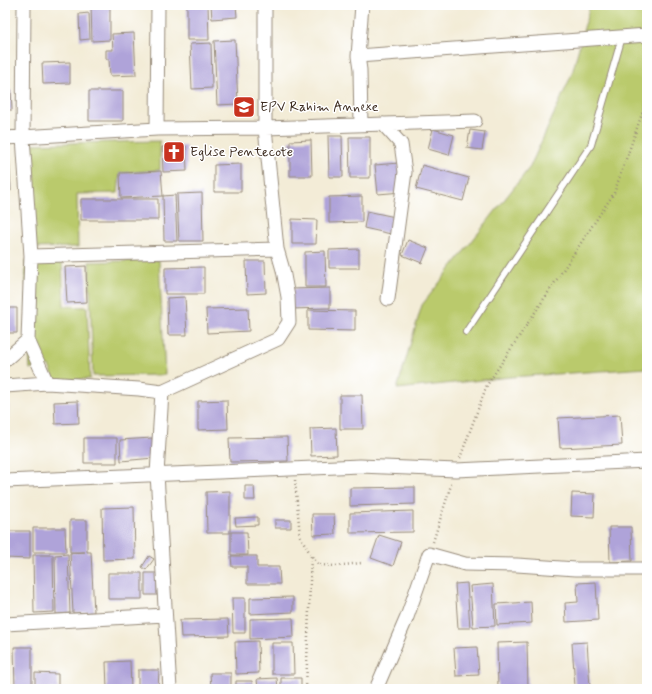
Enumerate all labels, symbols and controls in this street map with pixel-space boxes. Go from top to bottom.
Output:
school or university icon: EPV Rahim Annexe [231,94,257,120]
place label: EPV Rahim Annexe [260,98,378,116]
church icon: Eglise Pentecote [161,139,187,165]
place label: Eglise Pentecote [190,143,293,161]

